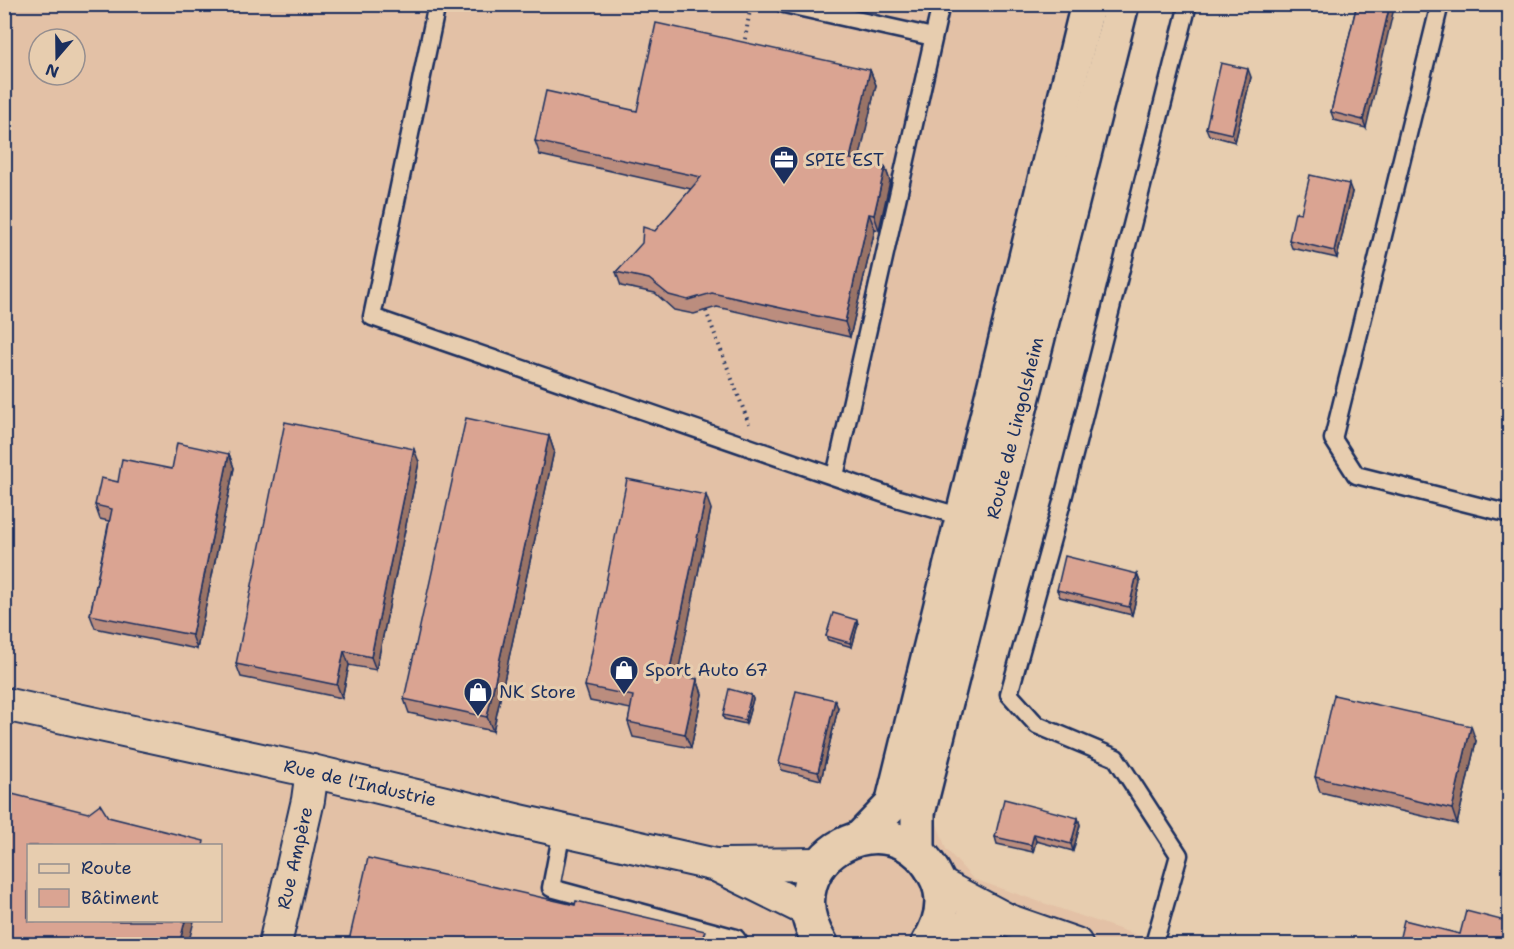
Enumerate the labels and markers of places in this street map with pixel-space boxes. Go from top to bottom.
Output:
office icon: SPIE EST [768,144,800,186]
place label: SPIE EST [805,148,884,172]
shop icon: Sport Auto 67 [608,654,640,696]
place label: Sport Auto 67 [645,658,768,682]
shop icon: NK Store [462,676,494,718]
place label: NK Store [499,680,576,704]

